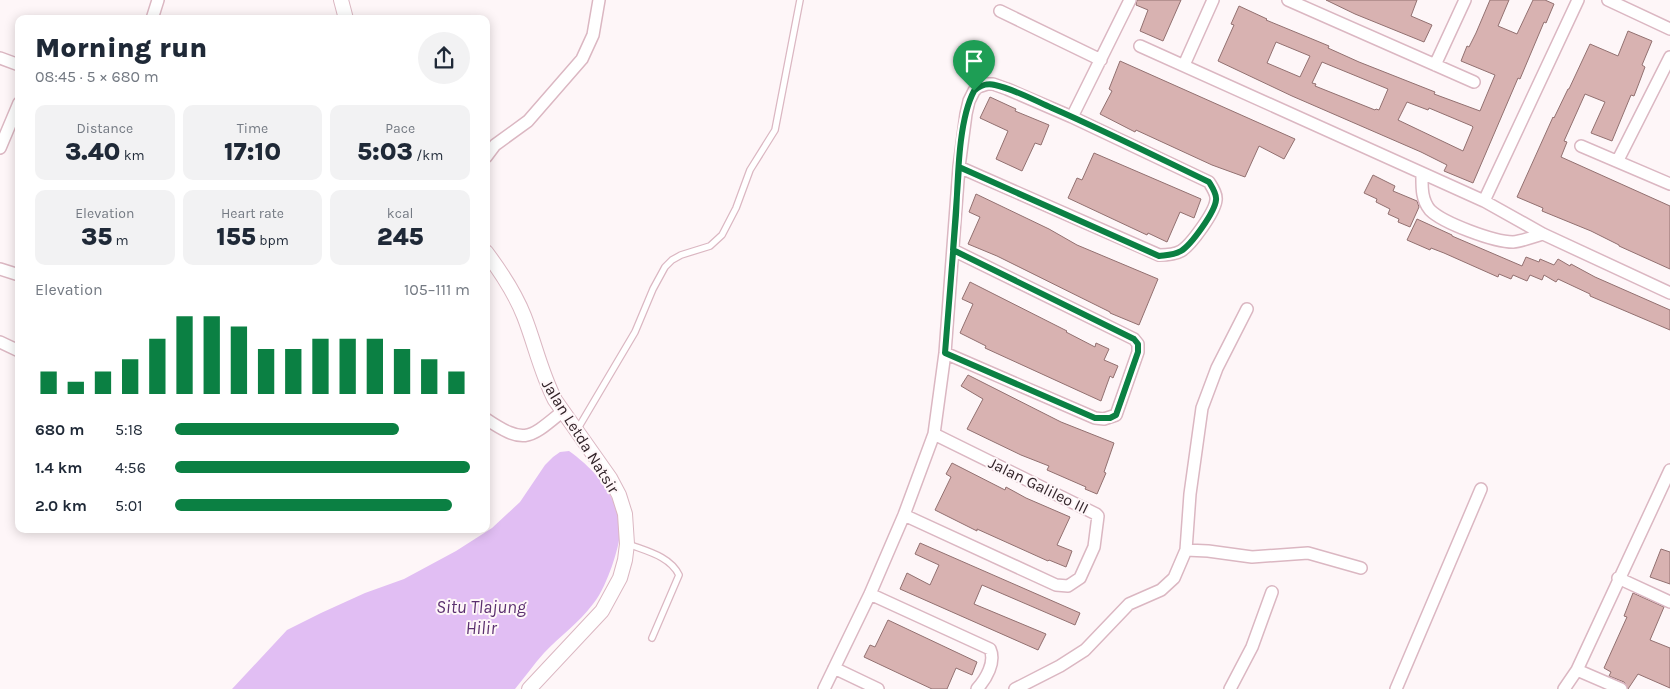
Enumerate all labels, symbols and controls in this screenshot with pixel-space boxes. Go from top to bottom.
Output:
text: Morning run [35,31,207,64]
button: share [418,32,470,84]
pin [953,40,995,91]
icon: arrive [960,47,988,75]
text: 08:45 · 5 × 680 m [35,67,159,86]
text: Distance [77,120,133,137]
text: Time [237,120,268,137]
text: Pace [385,120,415,137]
text: 3.40 [65,137,120,166]
text: 17:10 [224,137,281,166]
text: 5:03 [357,137,413,166]
text: km [120,147,145,164]
text: /km [413,147,443,164]
text: Elevation [75,205,134,222]
text: Heart rate [221,205,284,222]
text: kcal [387,205,414,222]
text: 35 [81,222,112,251]
text: 155 [216,222,256,251]
text: 245 [377,222,423,251]
text: m [112,232,129,249]
text: bpm [256,232,289,249]
text: Elevation [35,280,103,299]
text: 105–111 m [404,280,470,299]
street label: Jalan Letda Natsir [538,376,623,497]
text: 680 m [35,420,84,439]
text: 5:18 [115,420,143,439]
street label: Jalan Galileo III [986,453,1092,518]
text: 1.4 km [35,458,82,477]
text: 4:56 [115,458,146,477]
text: 2.0 km [35,496,87,515]
text: 5:01 [115,496,143,515]
water label: Situ Tlajung Hilir [436,596,527,639]

